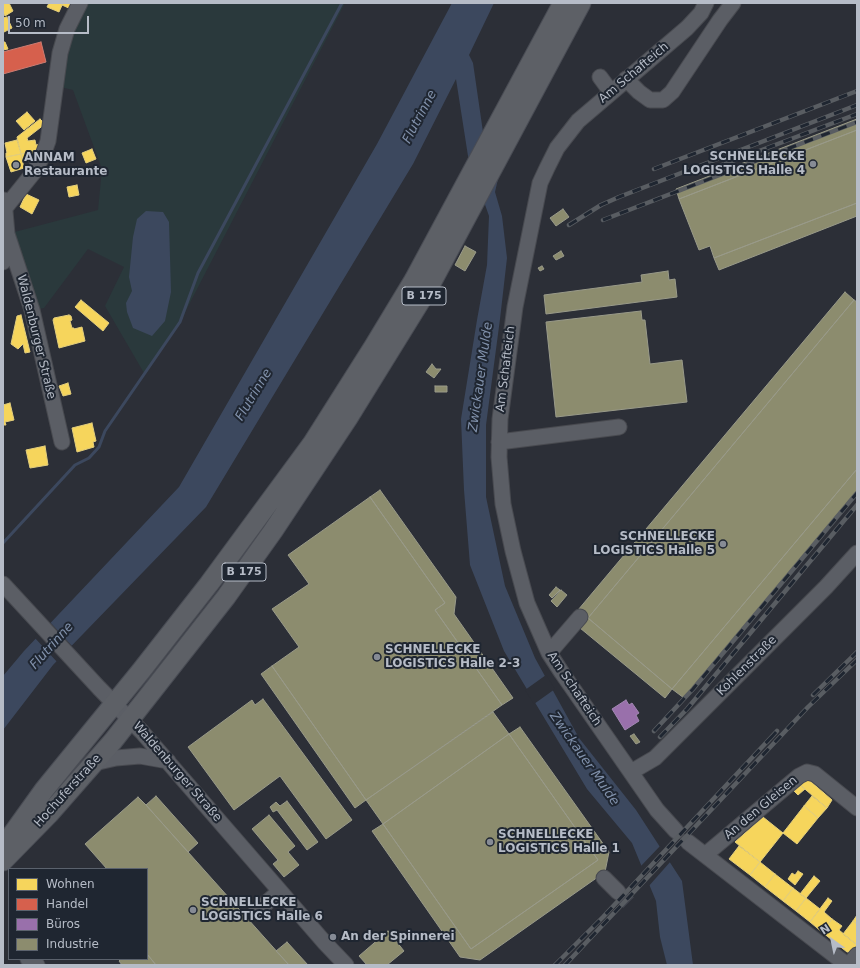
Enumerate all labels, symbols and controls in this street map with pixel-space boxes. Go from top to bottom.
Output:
scale bar [10,8,91,34]
text: 50 m [15,16,46,30]
street label: Am Schafteich [596,40,672,106]
water label: Flutrinne [400,88,440,146]
place label: SCHNELLECKE LOGISTICS Halle 4 [683,150,805,178]
place label: ANNAM Restaurante [24,151,107,179]
marker: SCHNELLECKE LOGISTICS Halle 4 [808,159,818,169]
marker: ANNAM Restaurante [11,160,21,170]
street label: Waldenburger Straße [14,273,58,401]
road number: B 175 [402,287,446,305]
water label: Zwickauer Mulde [466,321,496,433]
street label: Am Schafteich [494,325,518,413]
water label: Flutrinne [232,366,276,424]
place label: SCHNELLECKE LOGISTICS Halle 5 [593,530,715,558]
marker: SCHNELLECKE LOGISTICS Halle 5 [718,539,728,549]
road number: B 175 [222,563,266,581]
water label: Flutrinne [27,619,77,673]
street label: Kohlenstraße [714,633,780,699]
place label: SCHNELLECKE LOGISTICS Halle 2-3 [385,643,520,671]
street label: Am Schafteich [544,649,604,729]
marker: SCHNELLECKE LOGISTICS Halle 2-3 [372,652,382,662]
water label: Zwickauer Mulde [546,709,622,809]
street label: Waldenburger Straße [130,719,224,825]
street label: Hochuferstraße [32,752,104,830]
street label: An den Gleisen [722,773,800,843]
place label: SCHNELLECKE LOGISTICS Halle 1 [498,828,620,856]
marker: SCHNELLECKE LOGISTICS Halle 1 [485,837,495,847]
legend [8,868,148,960]
text: Wohnen [46,877,95,891]
place label: SCHNELLECKE LOGISTICS Halle 6 [201,896,323,924]
text: Handel [46,897,88,911]
marker: SCHNELLECKE LOGISTICS Halle 6 [188,905,198,915]
text: Büros [46,917,80,931]
north arrow [812,920,852,960]
text: N [818,922,833,937]
place label: An der Spinnerei [341,930,455,944]
marker: An der Spinnerei [328,932,338,942]
text: Industrie [46,937,99,951]

